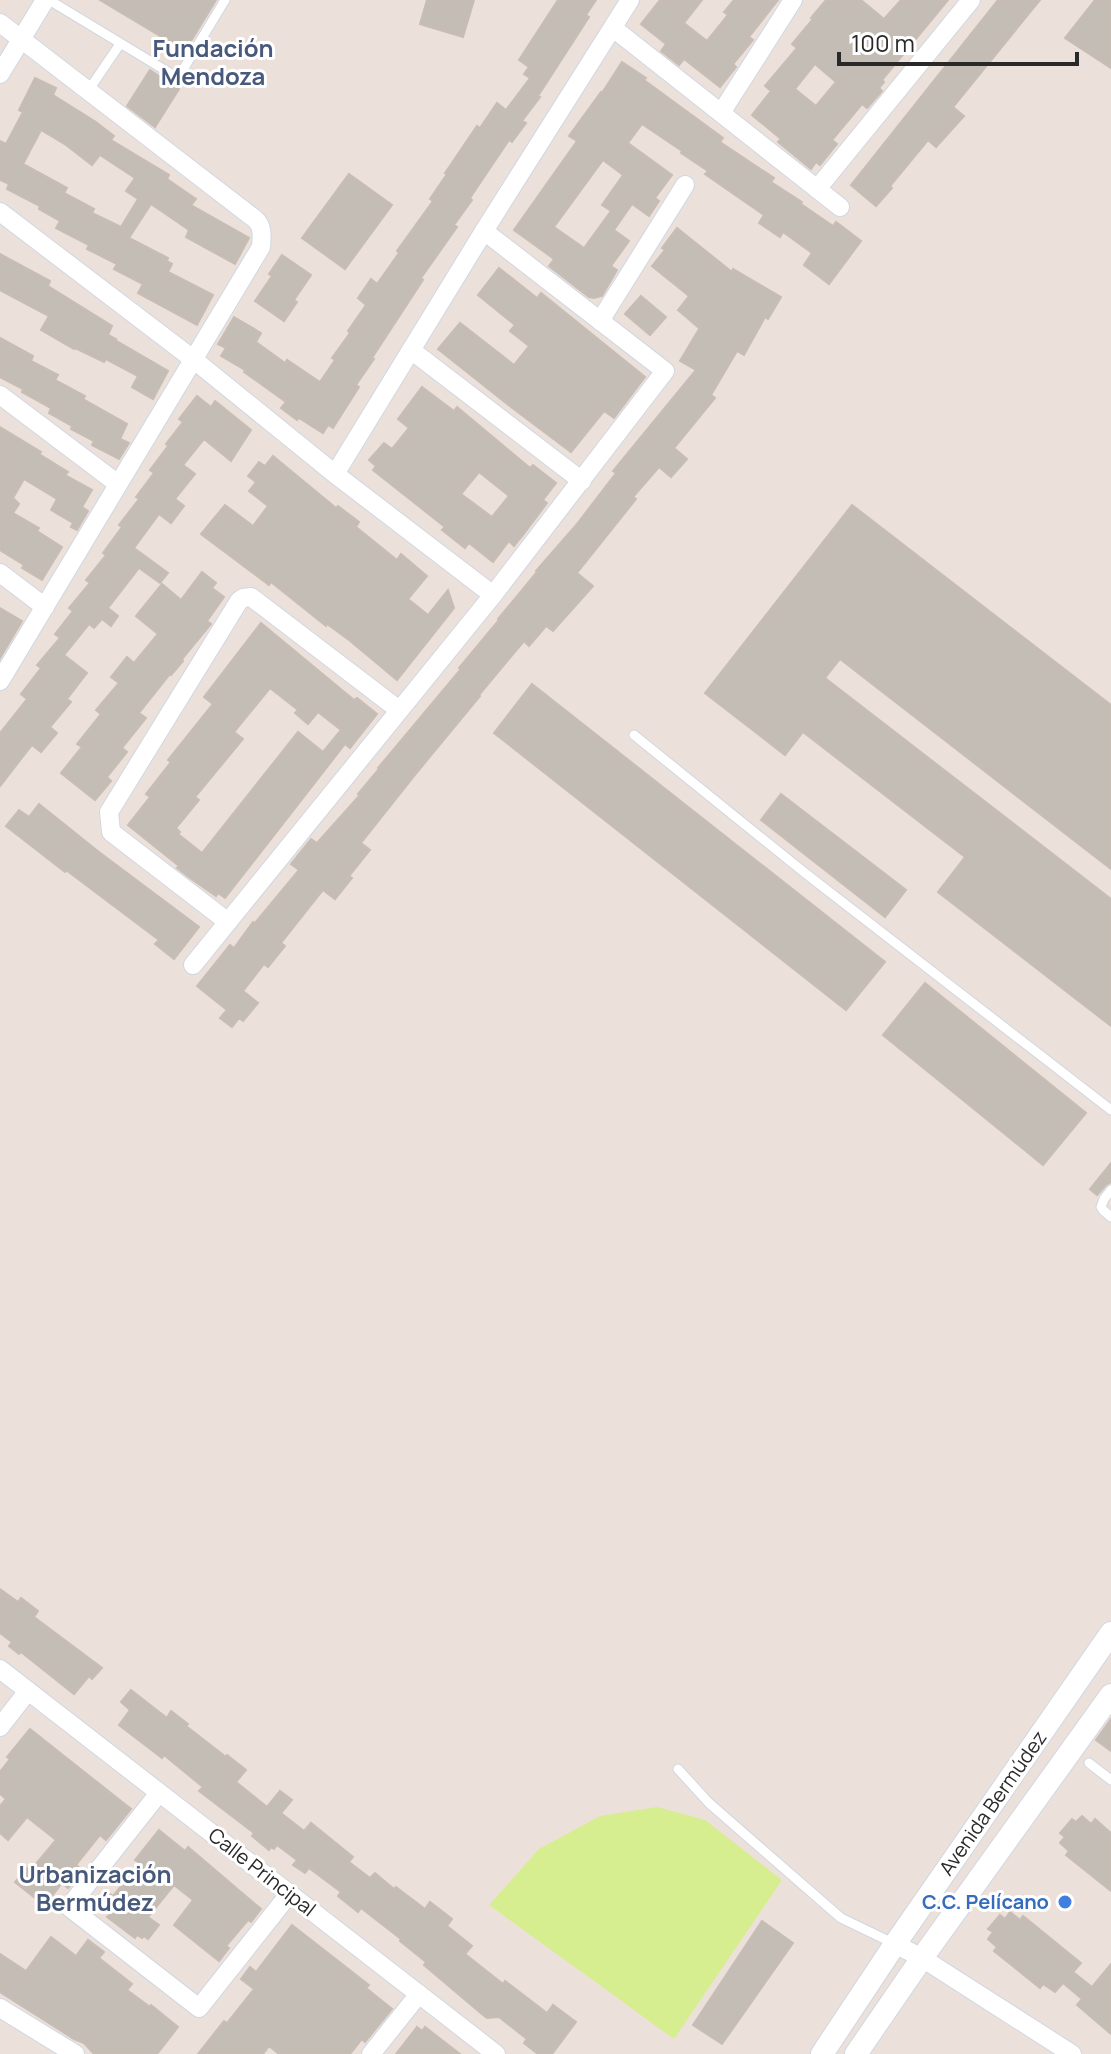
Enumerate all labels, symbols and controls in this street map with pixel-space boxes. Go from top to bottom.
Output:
scale bar [839,16,1077,66]
text: 100 m [851,26,915,59]
district label: Fundación Mendoza [152,31,274,92]
street label: Avenida Bermúdez [933,1725,1053,1880]
street label: Calle Principal [203,1821,322,1922]
district label: Urbanización Bermúdez [18,1857,172,1918]
place label: C.C. Pelícano [922,1888,1049,1915]
marker: C.C. Pelícano [1056,1893,1074,1911]

